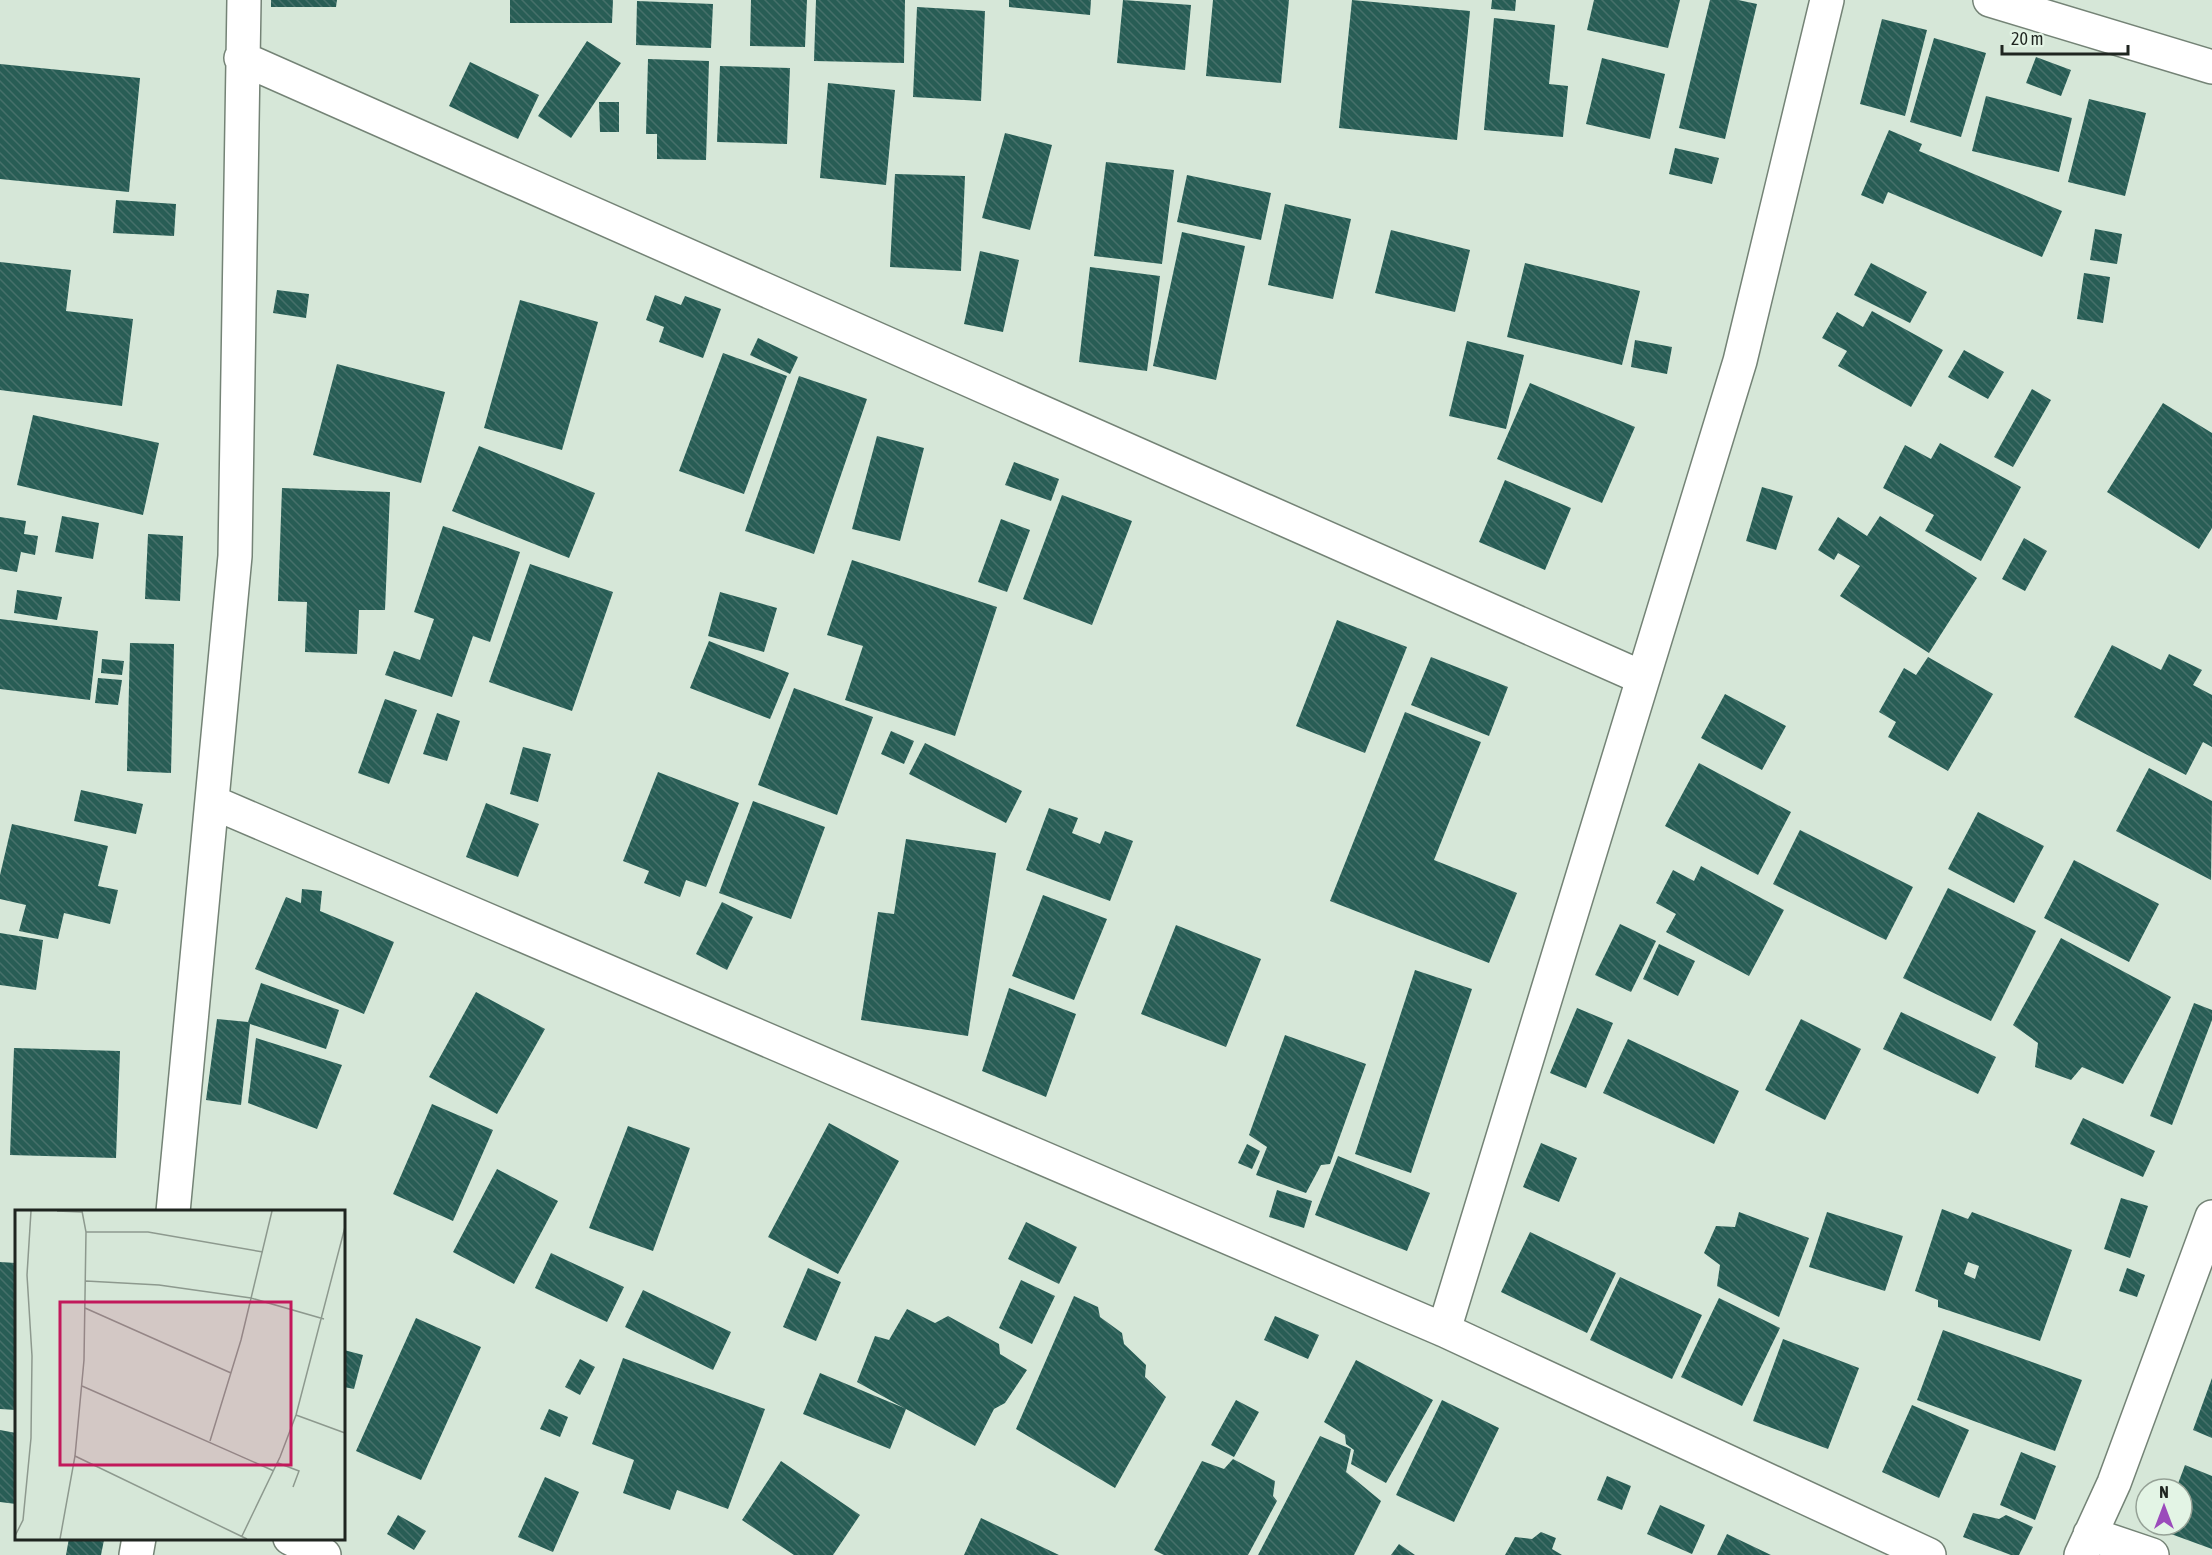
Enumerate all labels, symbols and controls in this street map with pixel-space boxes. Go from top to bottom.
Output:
scale bar [2002,18,2128,56]
text: 20 m [2011,28,2043,49]
inset map [15,1210,345,1540]
north arrow [2134,1477,2194,1537]
text: N [2159,1483,2169,1501]

